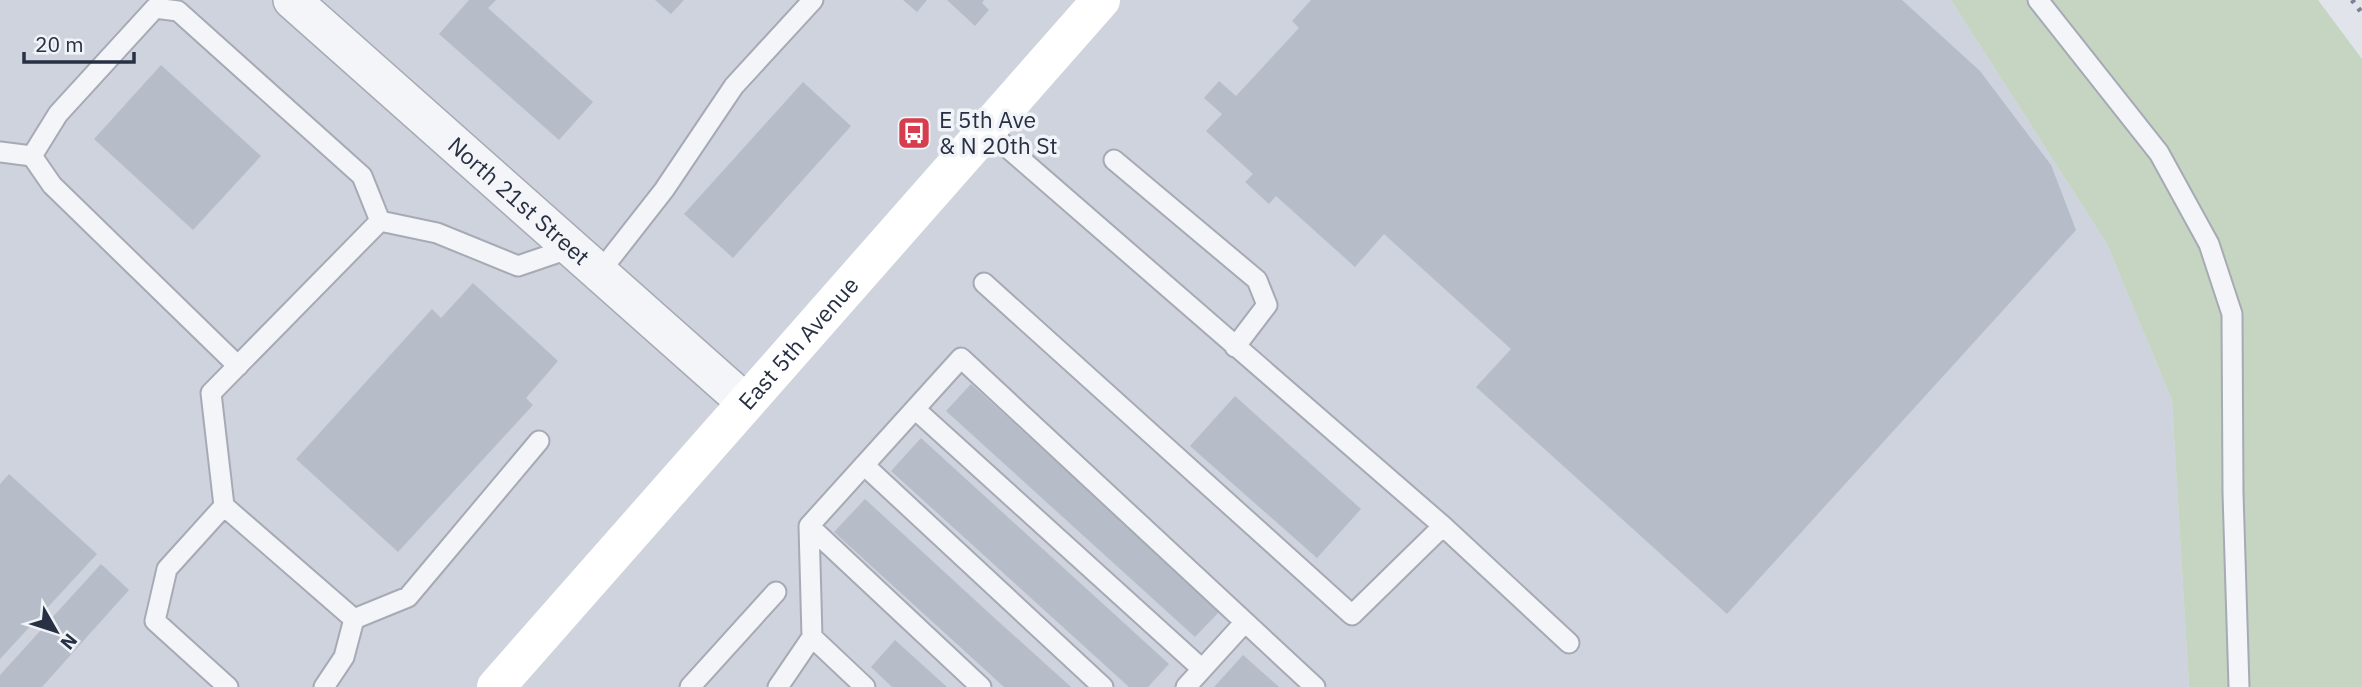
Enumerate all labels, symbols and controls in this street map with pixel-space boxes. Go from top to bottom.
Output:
scale bar [24,21,135,65]
text: 20 m [35,30,84,58]
place label: E 5th Ave & N 20th St [939,104,1058,160]
bus stop icon: E 5th Ave & N 20th St [895,114,933,152]
street label: North 21st Street [442,130,596,271]
street label: East 5th Avenue [731,270,865,415]
north arrow [21,596,91,666]
text: N [56,629,83,655]

